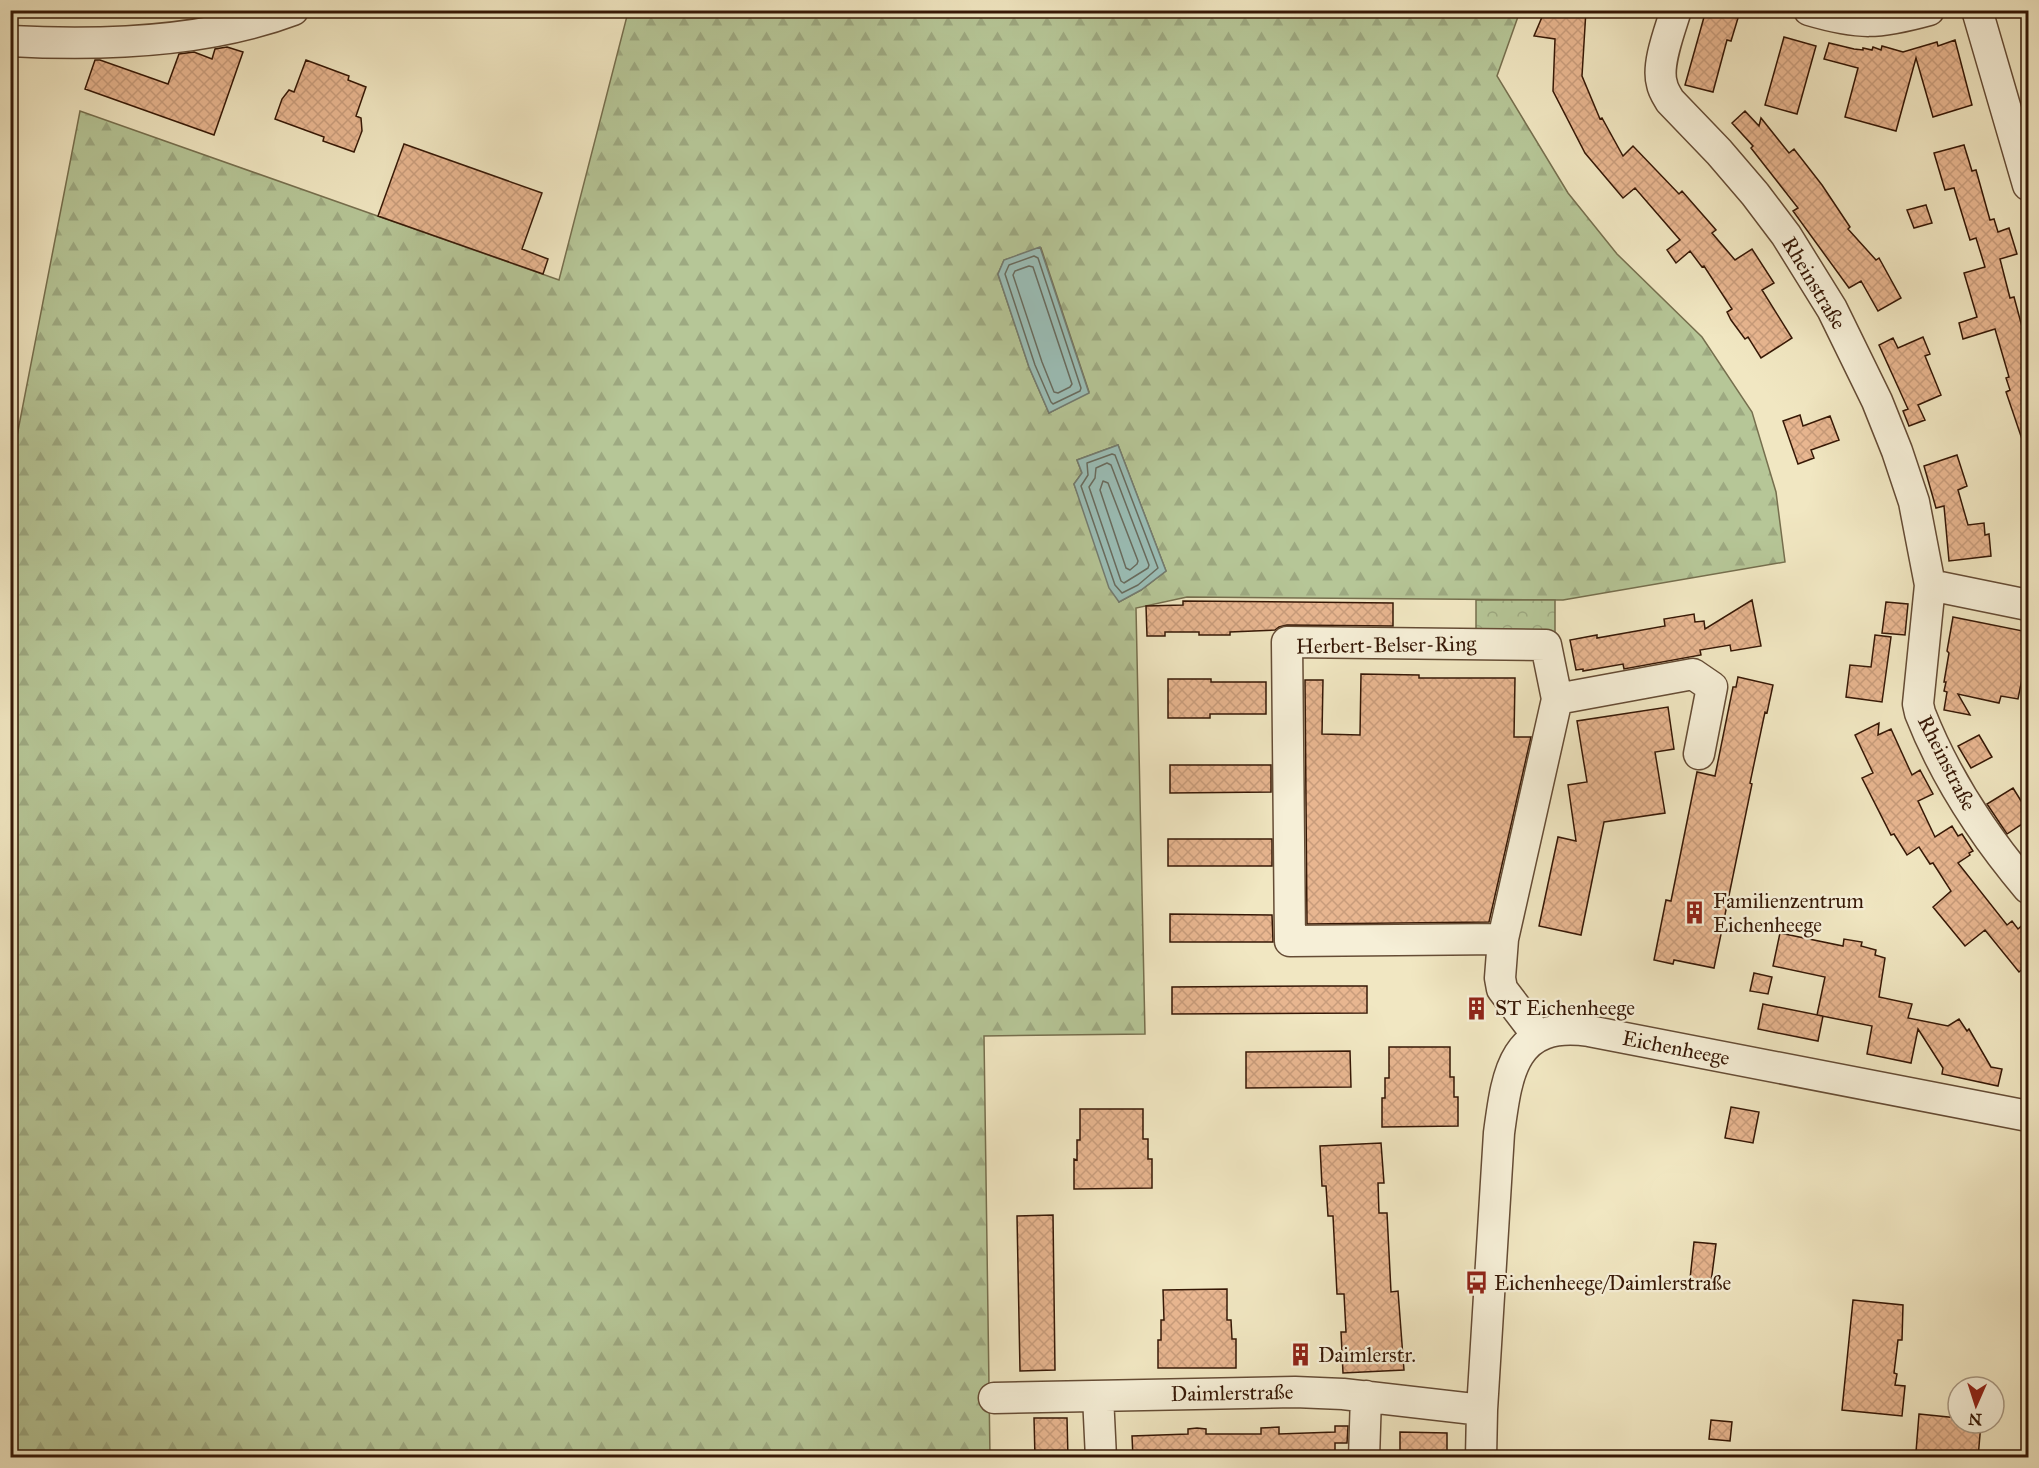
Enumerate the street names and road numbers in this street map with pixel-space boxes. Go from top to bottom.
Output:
street label: Rheinstraße [1776,232,1852,334]
street label: Herbert-Belser-Ring [1296,630,1477,660]
street label: Rheinstraße [1912,711,1982,815]
street label: Eichenheege [1620,1025,1732,1071]
street label: Daimlerstraße [1171,1379,1294,1407]

